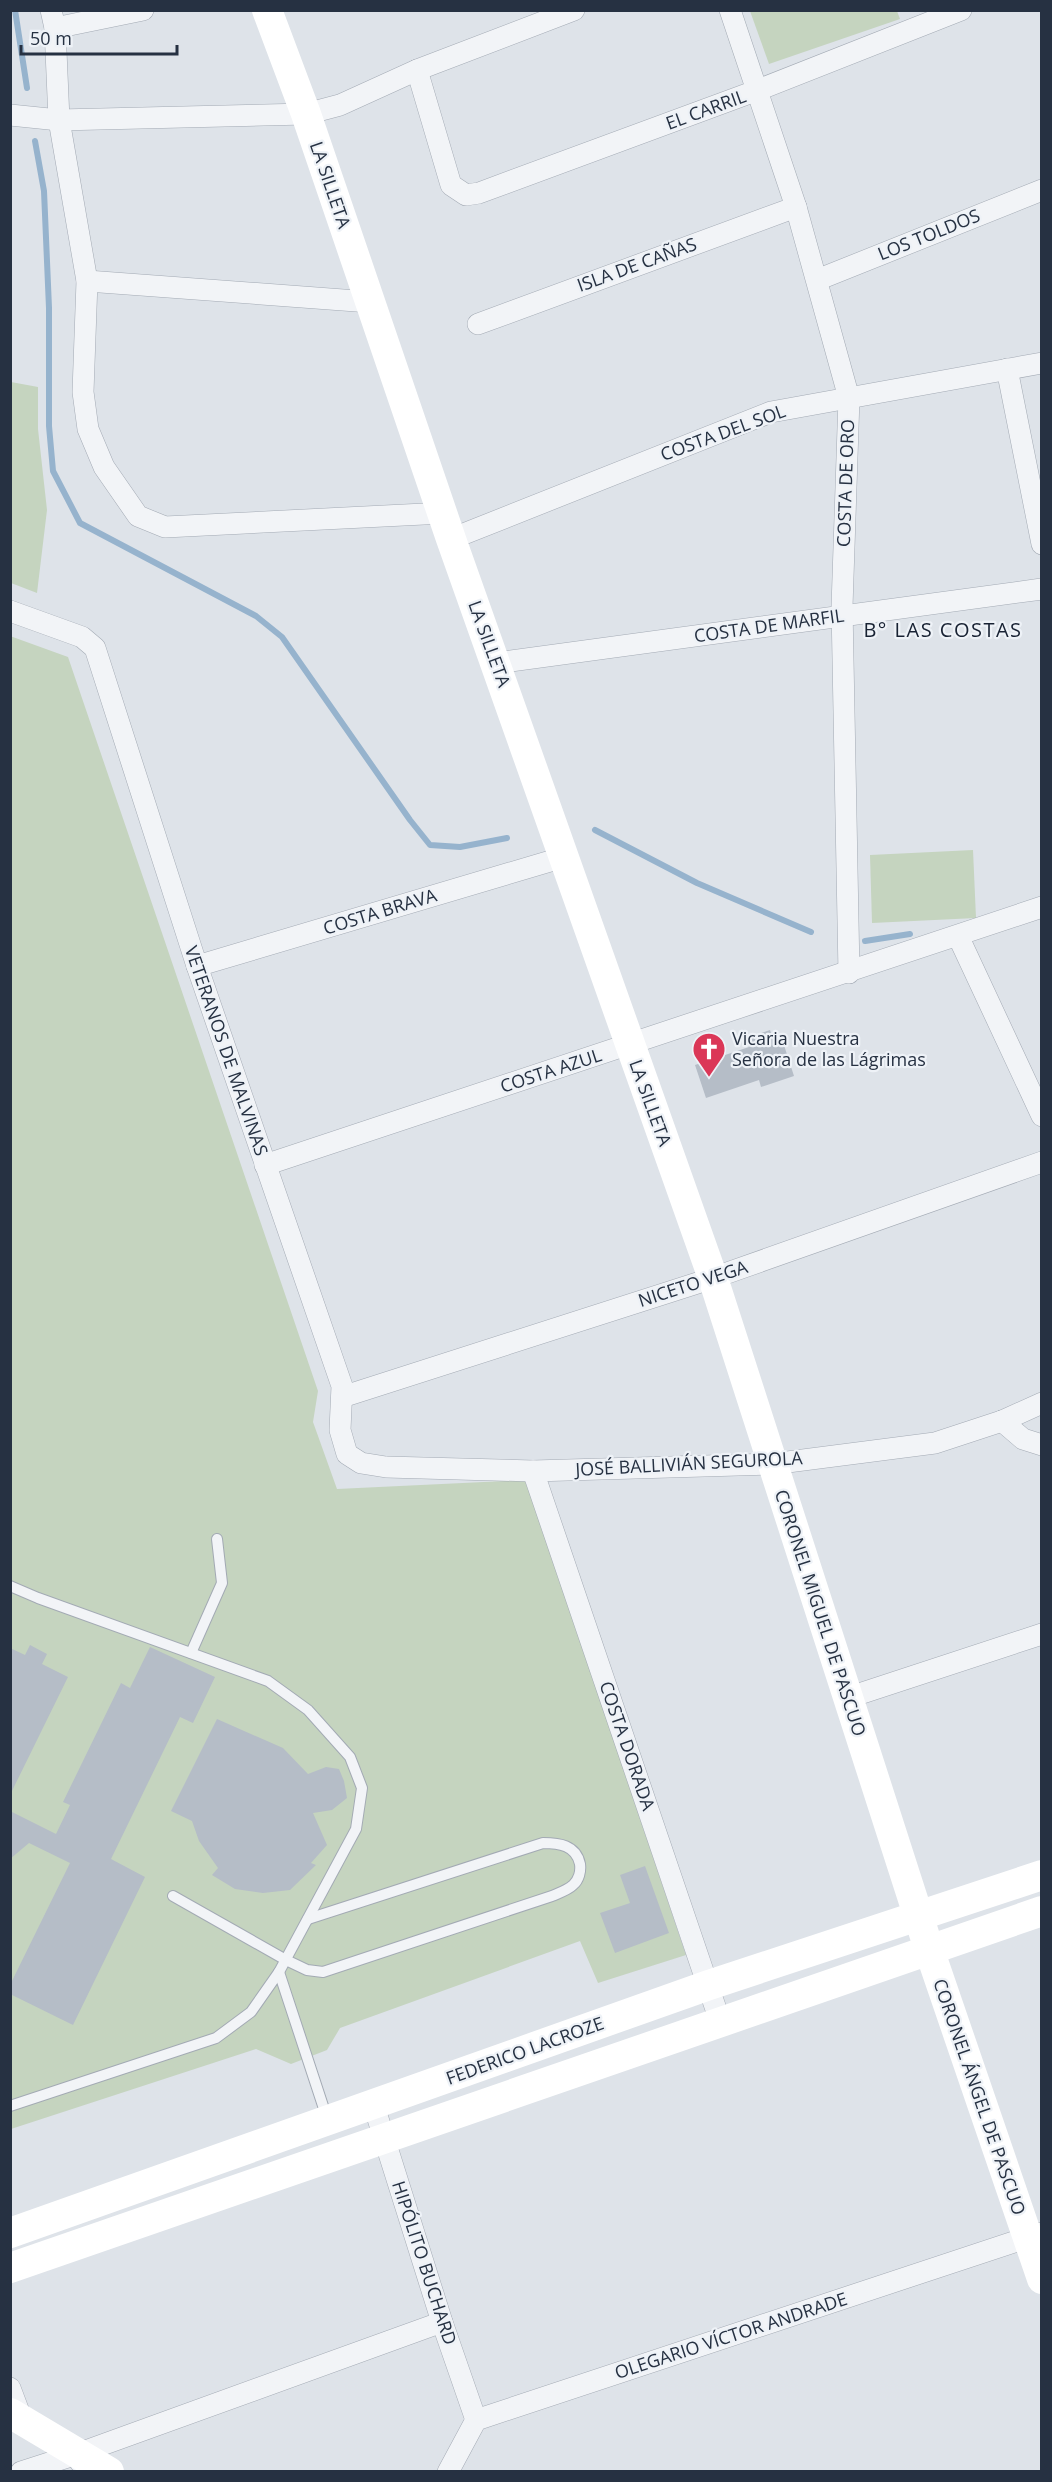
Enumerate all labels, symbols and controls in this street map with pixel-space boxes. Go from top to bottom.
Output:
scale bar [21,18,177,56]
text: 50 m [30,26,72,50]
street label: EL CARRIL [662,84,749,135]
street label: LA SILLETA [305,138,357,232]
street label: LOS TOLDOS [874,203,983,265]
street label: ISLA DE CAÑAS [574,231,700,297]
street label: COSTA DEL SOL [657,398,789,466]
street label: COSTA DE ORO [831,419,859,547]
street label: LA SILLETA [463,597,517,691]
street label: COSTA DE MARFIL [692,603,845,647]
district label: B° LAS COSTAS [863,616,1023,643]
street label: COSTA BRAVA [320,882,440,940]
street label: VETERANOS DE MALVINAS [180,943,274,1159]
place label: Vicaria Nuestra Señora de las Lágrimas [732,1026,926,1071]
church icon: Vicaria Nuestra Señora de las Lágrimas [691,1031,727,1078]
street label: COSTA AZUL [497,1042,605,1098]
street label: LA SILLETA [624,1056,678,1150]
street label: NICETO VEGA [635,1254,751,1312]
street label: JOSÉ BALLIVIÁN SEGUROLA [573,1445,804,1481]
street label: CORONEL MIGUEL DE PASCUO [770,1486,872,1739]
street label: COSTA DORADA [595,1678,661,1814]
street label: CORONEL ÁNGEL DE PASCUO [928,1975,1032,2218]
street label: FEDERICO LACROZE [443,2010,607,2090]
street label: HIPÓLITO BUCHARD [387,2178,463,2348]
street label: OLEGARIO VÍCTOR ANDRADE [611,2286,850,2384]

